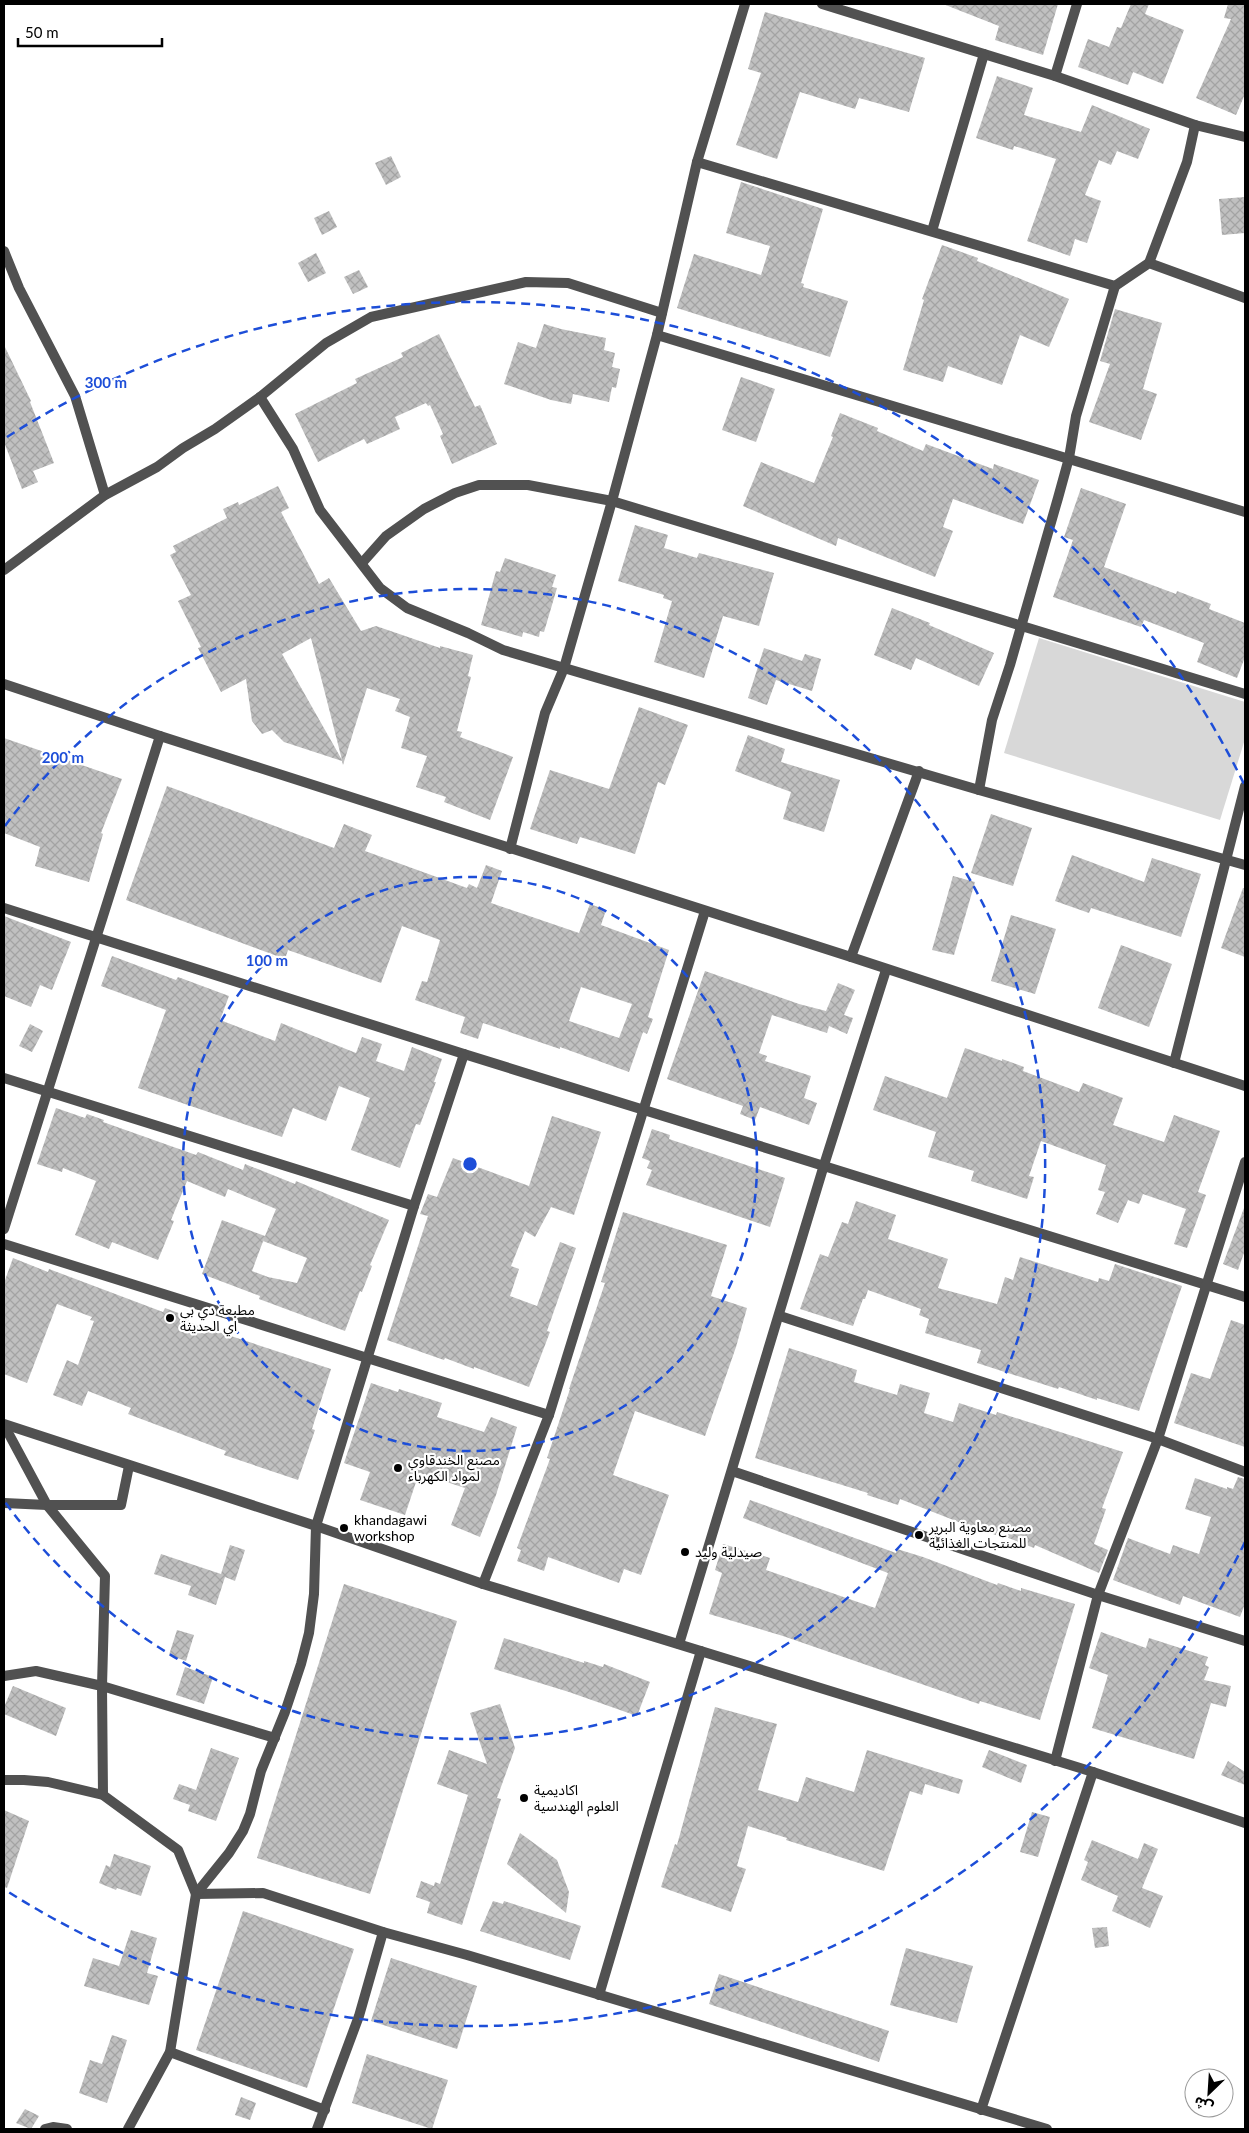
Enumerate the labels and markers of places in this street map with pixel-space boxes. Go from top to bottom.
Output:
centre of rings [461,1155,479,1173]
place label: مطبعة دي بي اي الحديثة [180,1301,255,1337]
marker: مطبعة دي بي اي الحديثة [164,1312,176,1324]
place label: مصنع الخندقاوي لمواد الكهرباء [408,1451,500,1485]
marker: مصنع الخندقاوي لمواد الكهرباء [392,1462,404,1474]
place label: khandagawi workshop [354,1511,427,1544]
place label: مصنع معاوية البرير للمنتجات الغذائية [928,1518,1032,1551]
marker: khandagawi workshop [338,1522,350,1534]
marker: مصنع معاوية البرير للمنتجات الغذائية [913,1529,925,1541]
place label: صيدلية وليد [695,1543,762,1561]
marker: صيدلية وليد [679,1546,691,1558]
place label: اكاديمية العلوم الهندسية [534,1781,619,1817]
marker: اكاديمية العلوم الهندسية [518,1792,530,1804]

